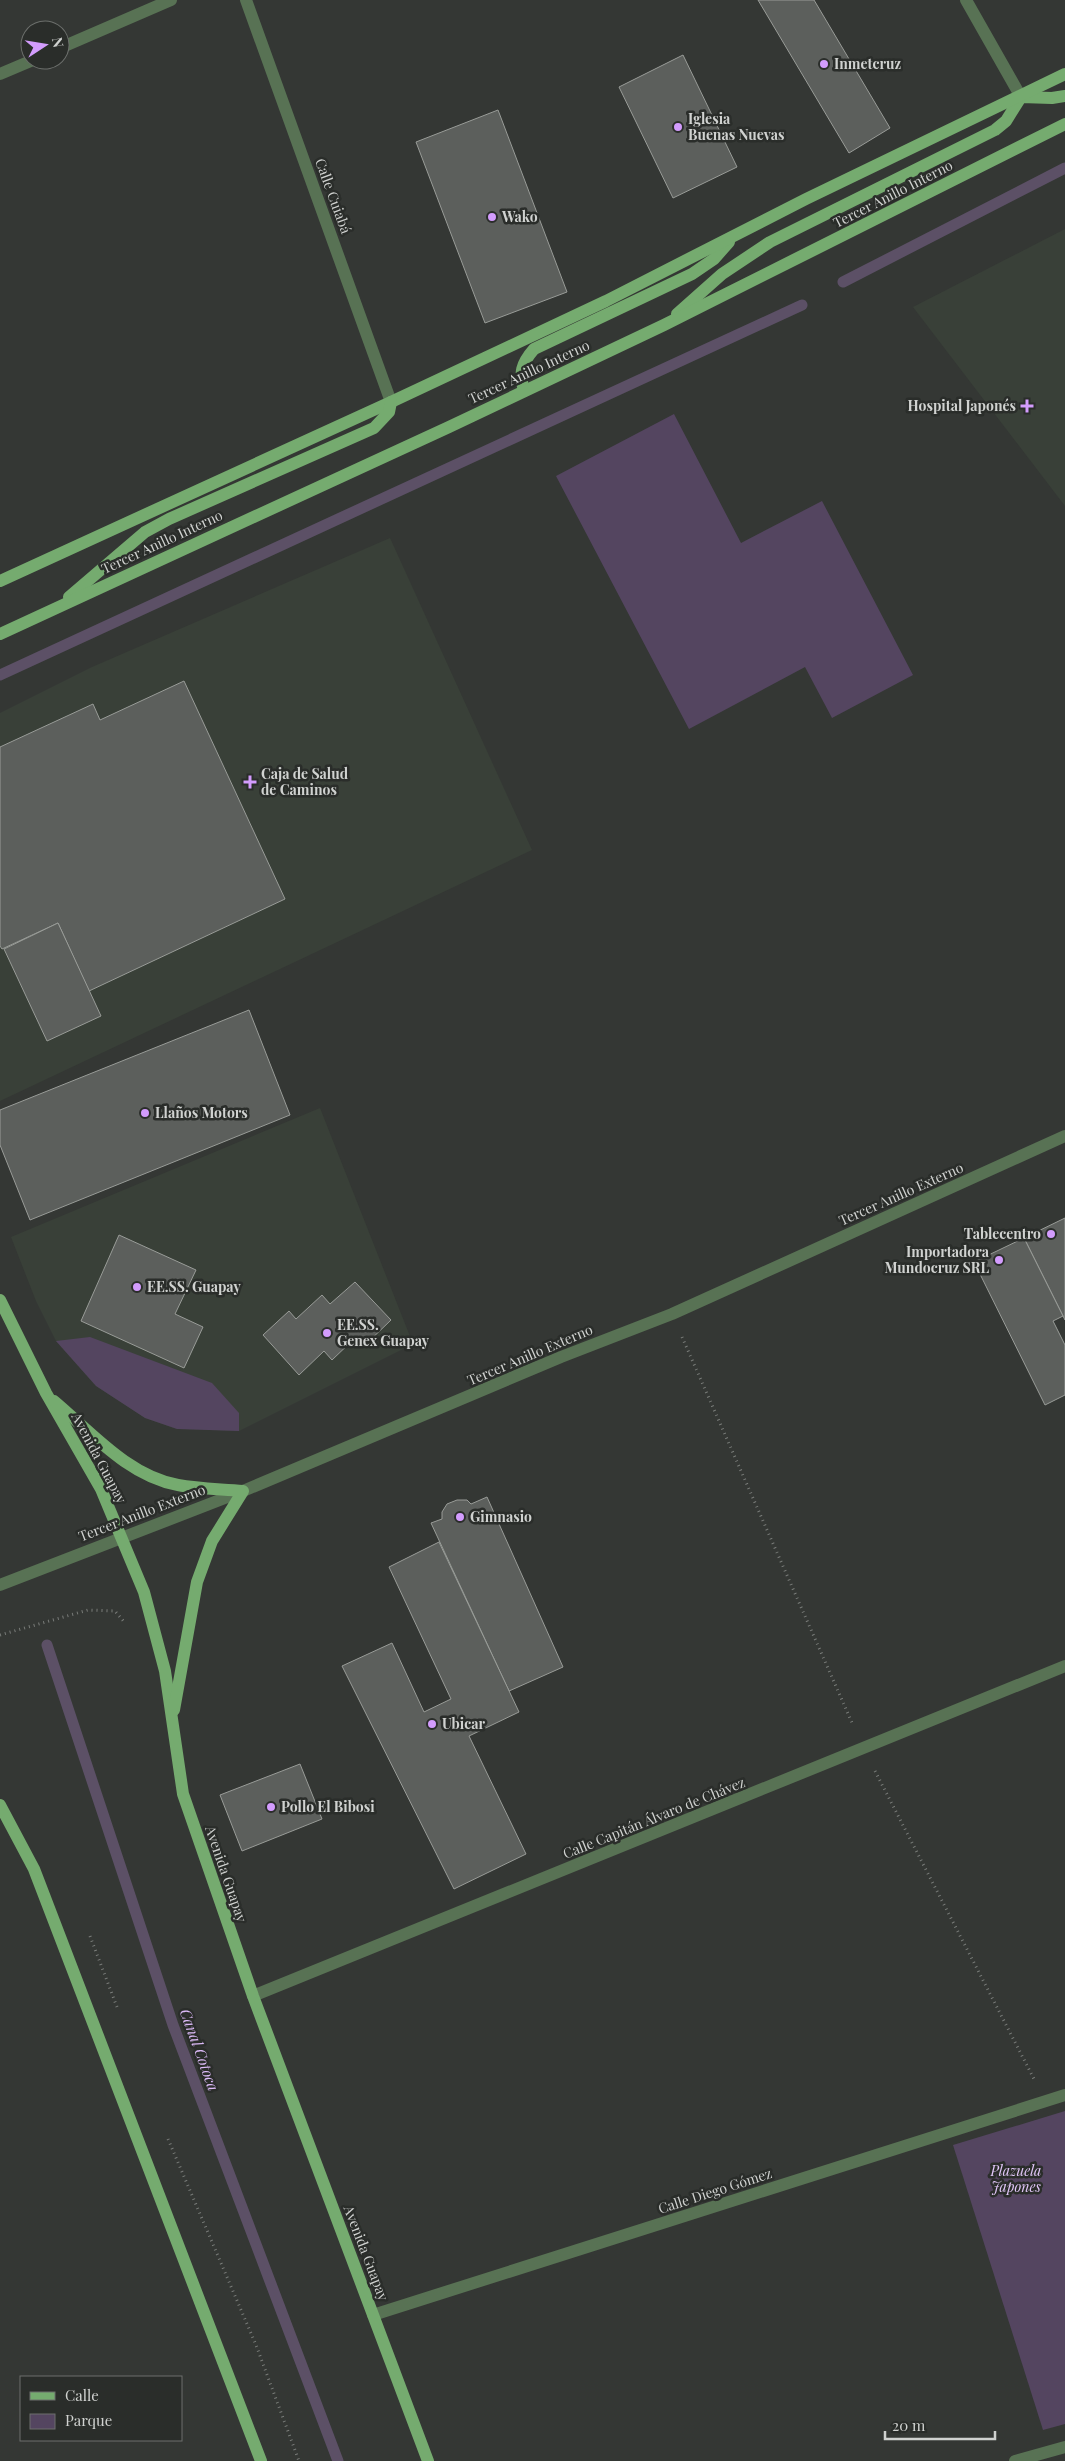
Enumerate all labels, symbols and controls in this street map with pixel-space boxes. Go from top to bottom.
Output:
north arrow [20,20,70,70]
text: N [48,35,69,49]
place label: Inmetcruz [834,54,901,73]
marker: Inmetcruz [818,58,830,70]
place label: Iglesia Buenas Nuevas [688,109,784,144]
marker: Iglesia Buenas Nuevas [672,121,684,133]
street label: Tercer Anillo Interno [830,155,956,232]
street label: Calle Cuiabá [311,156,356,236]
place label: Wako [501,207,538,226]
marker: Wako [486,211,498,223]
street label: Tercer Anillo Interno [465,335,593,408]
place label: Hospital Japonés [908,396,1016,415]
marker: Hospital Japonés [1020,399,1034,413]
street label: Tercer Anillo Interno [98,505,226,578]
place label: Caja de Salud de Caminos [261,764,349,799]
marker: Caja de Salud de Caminos [243,775,257,789]
place label: Llaños Motors [155,1103,248,1122]
marker: Llaños Motors [139,1107,151,1119]
street label: Tercer Anillo Externo [836,1157,966,1230]
place label: Tablecentro [964,1224,1041,1243]
marker: Tablecentro [1045,1228,1057,1240]
place label: Importadora Mundocruz SRL [885,1242,990,1277]
marker: Importadora Mundocruz SRL [993,1254,1005,1266]
place label: EE.SS. Guapay [147,1277,241,1296]
marker: EE.SS. Guapay [131,1281,143,1293]
place label: EE.SS. Genex Guapay [337,1315,430,1350]
street label: Tercer Anillo Externo [464,1319,596,1390]
marker: EE.SS. Genex Guapay [321,1327,333,1339]
street label: Avenida Guapay [67,1408,131,1507]
street label: Tercer Anillo Externo [76,1479,208,1545]
place label: Gimnasio [470,1507,532,1526]
marker: Gimnasio [454,1511,466,1523]
place label: Ubicar [442,1714,485,1733]
marker: Ubicar [426,1718,438,1730]
street label: Calle Capitán Álvaro de Chávez [560,1772,748,1863]
place label: Pollo El Bibosi [281,1797,375,1816]
marker: Pollo El Bibosi [265,1801,277,1813]
street label: Avenida Guapay [201,1822,252,1924]
water label: Canal Cotoca [176,2006,224,2094]
park label: Plazuela Japones [990,2161,1041,2196]
street label: Calle Diego Gómez [656,2163,774,2218]
street label: Avenida Guapay [339,2202,393,2303]
legend [20,2376,182,2441]
text: Calle [65,2385,99,2405]
scale bar [885,2408,995,2440]
text: Parque [65,2410,112,2430]
text: 20 m [892,2415,926,2435]

